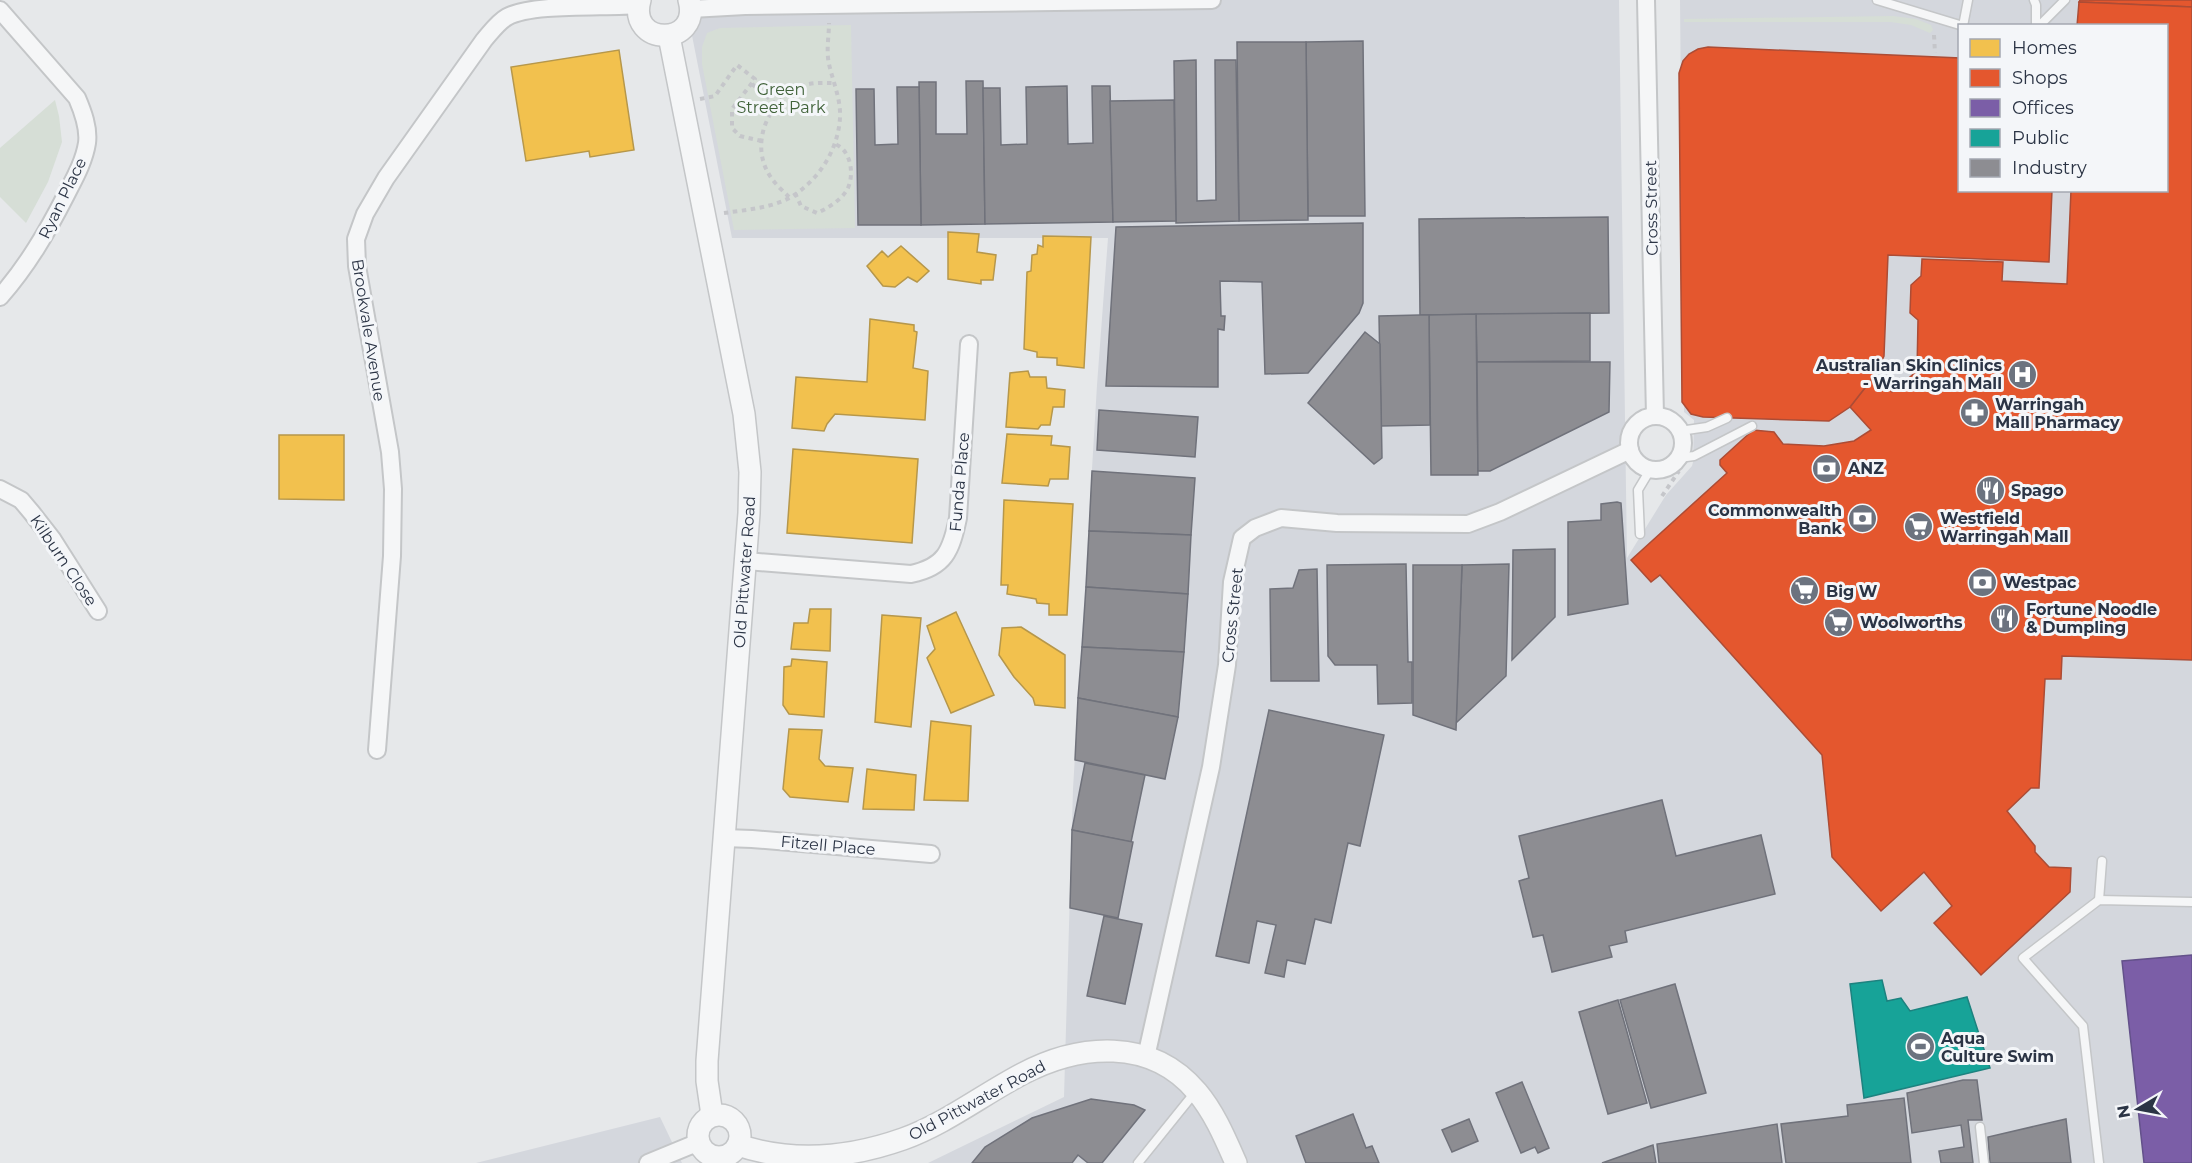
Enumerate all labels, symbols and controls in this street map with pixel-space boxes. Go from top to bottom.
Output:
legend [1958,24,2168,192]
text: Homes [2012,37,2077,59]
text: Shops [2012,67,2068,89]
park label: Green Street Park [736,80,826,117]
text: Offices [2012,97,2074,119]
text: Public [2012,127,2069,149]
street label: Ryan Place [35,154,90,242]
text: Industry [2012,157,2087,179]
street label: Cross Street [1641,159,1662,256]
street label: Brookvale Avenue [348,258,389,403]
place label: Australian Skin Clinics - Warringah Mall [1815,356,2003,393]
hospital icon: Australian Skin Clinics - Warringah Mall [2007,358,2039,390]
place label: Warringah Mall Pharmacy [1995,395,2120,432]
pharmacy icon: Warringah Mall Pharmacy [1958,397,1990,429]
street label: Funda Place [946,432,973,533]
bank icon: ANZ [1811,452,1843,484]
place label: ANZ [1847,459,1884,478]
restaurant icon: Spago [1974,474,2006,506]
place label: Spago [2011,481,2064,500]
street label: Old Pittwater Road [730,495,759,649]
place label: Commonwealth Bank [1708,501,1843,538]
bank icon: Commonwealth Bank [1847,503,1879,535]
place label: Westfield Warringah Mall [1940,509,2069,546]
street label: Kilburn Close [26,511,101,610]
supermarket icon: Westfield Warringah Mall [1903,511,1935,543]
street label: Cross Street [1218,566,1247,664]
bank icon: Westpac [1966,566,1998,598]
place label: Westpac [2003,573,2077,592]
supermarket icon: Big W [1789,575,1821,607]
place label: Big W [1826,582,1878,601]
place label: Fortune Noodle & Dumpling [2026,600,2157,637]
restaurant icon: Fortune Noodle & Dumpling [1989,602,2021,634]
supermarket icon: Woolworths [1823,606,1855,638]
place label: Woolworths [1860,613,1963,632]
street label: Fitzell Place [780,832,876,859]
place label: Aqua Culture Swim [1940,1029,2054,1066]
sports icon: Aqua Culture Swim [1904,1031,1936,1063]
street label: Old Pittwater Road [905,1056,1049,1145]
north arrow [2108,1079,2168,1139]
text: N [2113,1103,2134,1120]

